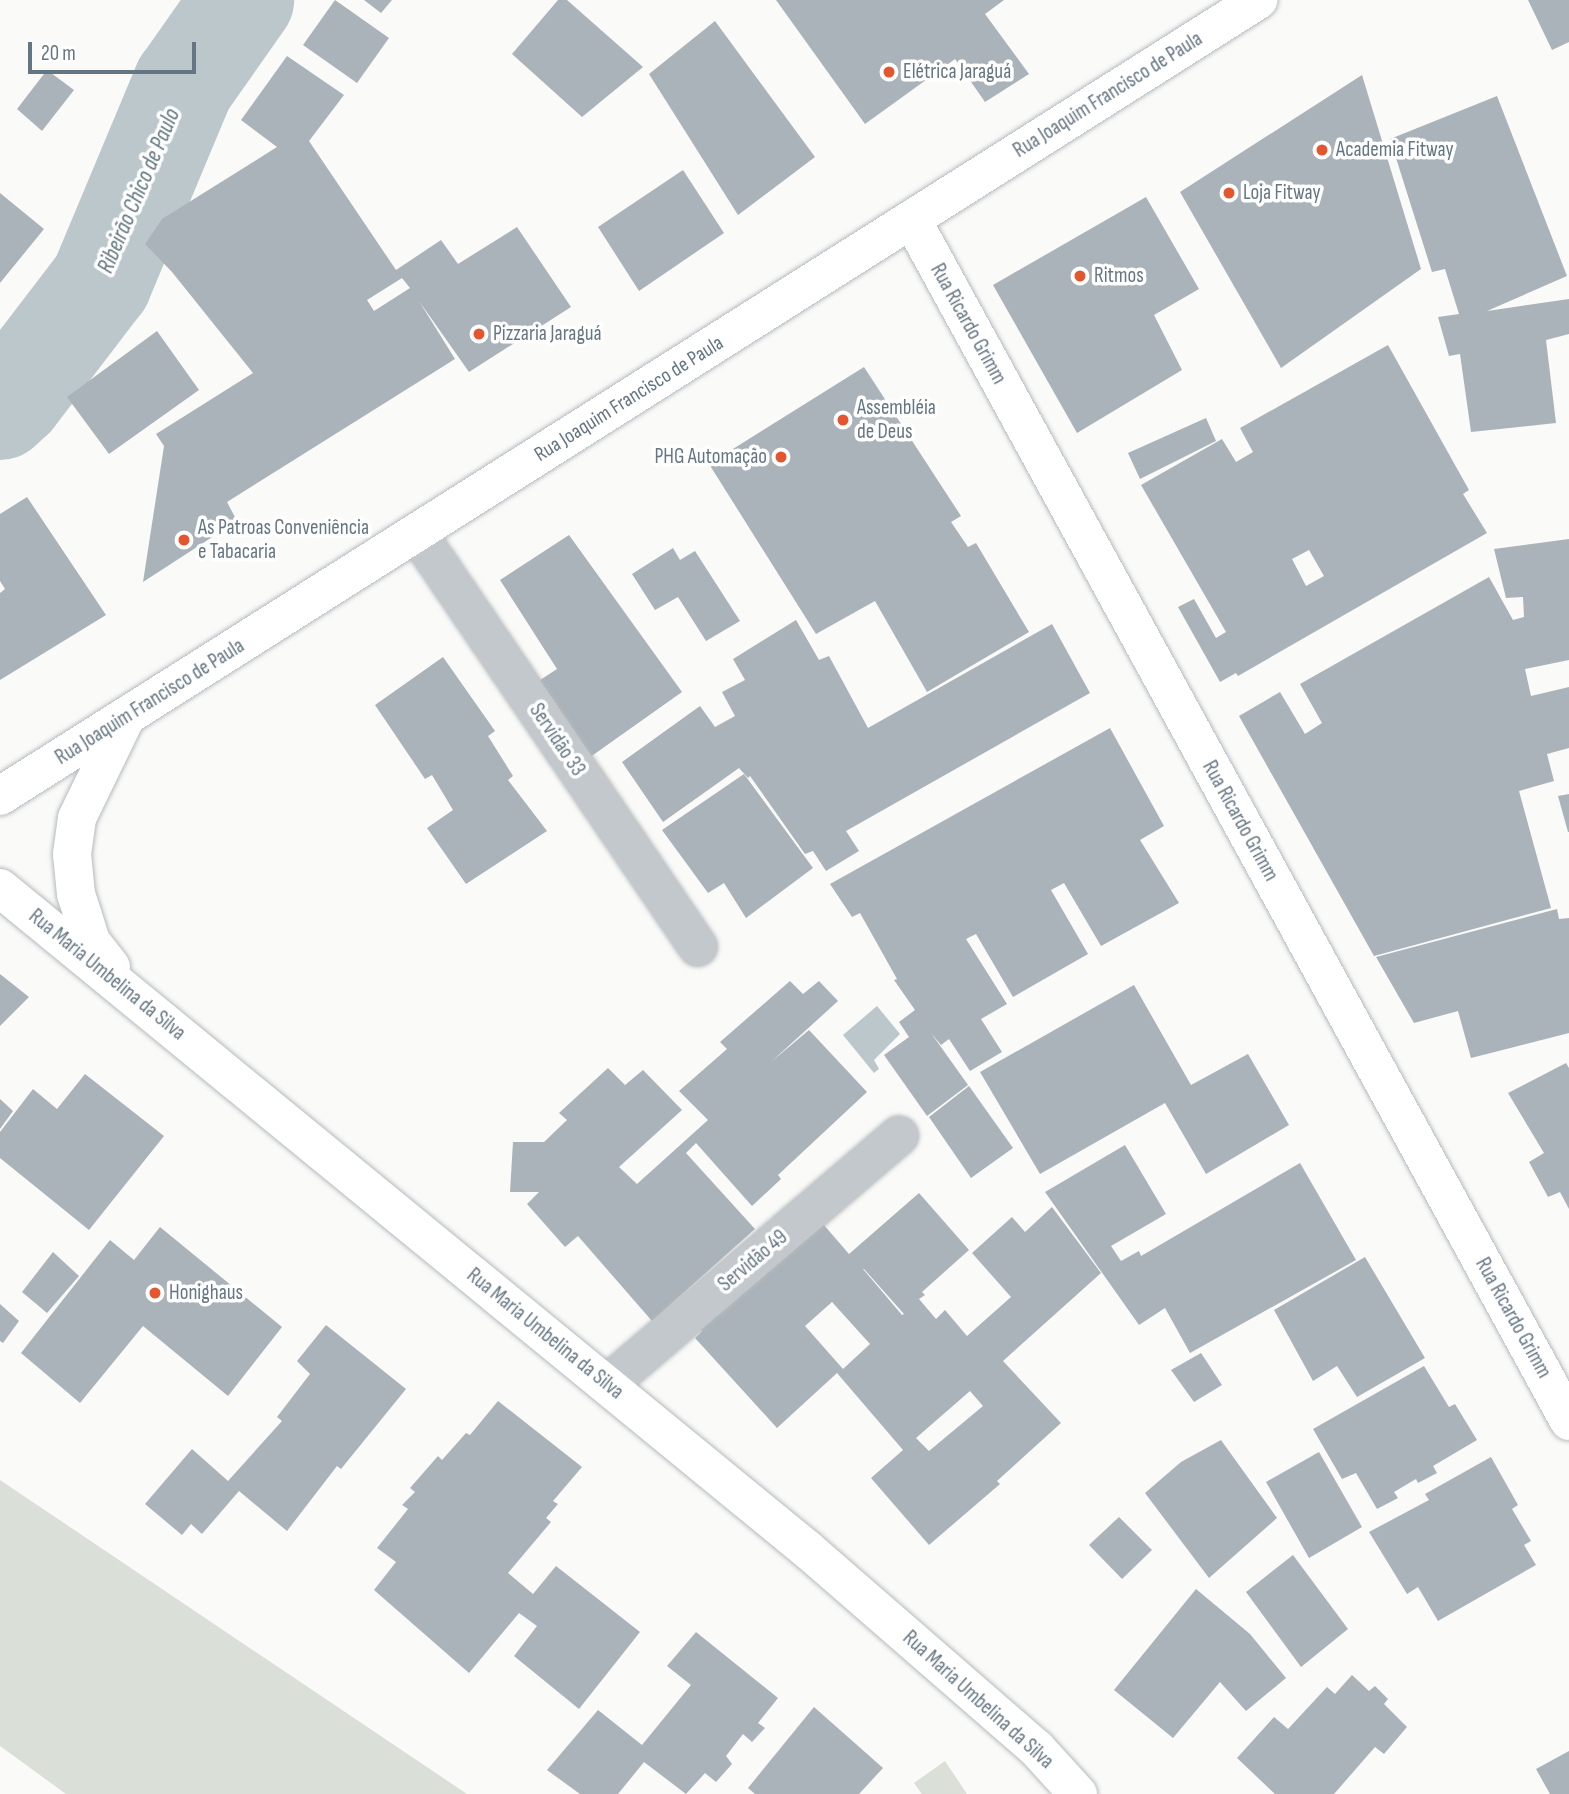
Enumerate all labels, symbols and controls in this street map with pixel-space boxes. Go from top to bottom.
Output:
street label: Rua Joaquim Francisco de Paula [1009,27,1207,163]
scale bar [32,28,200,72]
text: 20 m [41,41,76,66]
place label: Elétrica Jaraguá [903,59,1011,85]
marker: Elétrica Jaraguá [881,64,897,80]
water label: Ribeirão Chico de Paulo [92,105,186,277]
place label: Academia Fitway [1336,137,1454,163]
marker: Academia Fitway [1314,142,1330,158]
place label: Loja Fitway [1243,180,1321,206]
marker: Loja Fitway [1221,185,1237,201]
street label: Rua Ricardo Grimm [925,259,1011,389]
place label: Ritmos [1094,263,1144,289]
marker: Ritmos [1072,268,1088,284]
place label: Pizzaria Jaraguá [493,321,602,347]
marker: Pizzaria Jaraguá [471,326,487,342]
street label: Rua Joaquim Francisco de Paula [530,331,728,467]
place label: Assembléia de Deus [857,395,936,445]
marker: Assembléia de Deus [835,412,851,428]
place label: PHG Automação [654,444,767,470]
marker: PHG Automação [773,449,789,465]
place label: As Patroas Conveniência e Tabacaria [198,515,369,565]
marker: As Patroas Conveniência e Tabacaria [176,532,192,548]
street label: Rua Joaquim Francisco de Paula [51,634,249,770]
street label: Servidão 33 [524,699,590,781]
street label: Rua Ricardo Grimm [1197,756,1283,886]
street label: Rua Maria Umbelina da Silva [24,904,190,1046]
street label: Servidão 49 [713,1225,793,1297]
street label: Rua Ricardo Grimm [1470,1253,1556,1383]
street label: Rua Maria Umbelina da Silva [462,1263,628,1405]
place label: Honighaus [169,1280,243,1306]
marker: Honighaus [147,1285,163,1301]
street label: Rua Maria Umbelina da Silva [897,1626,1059,1774]

